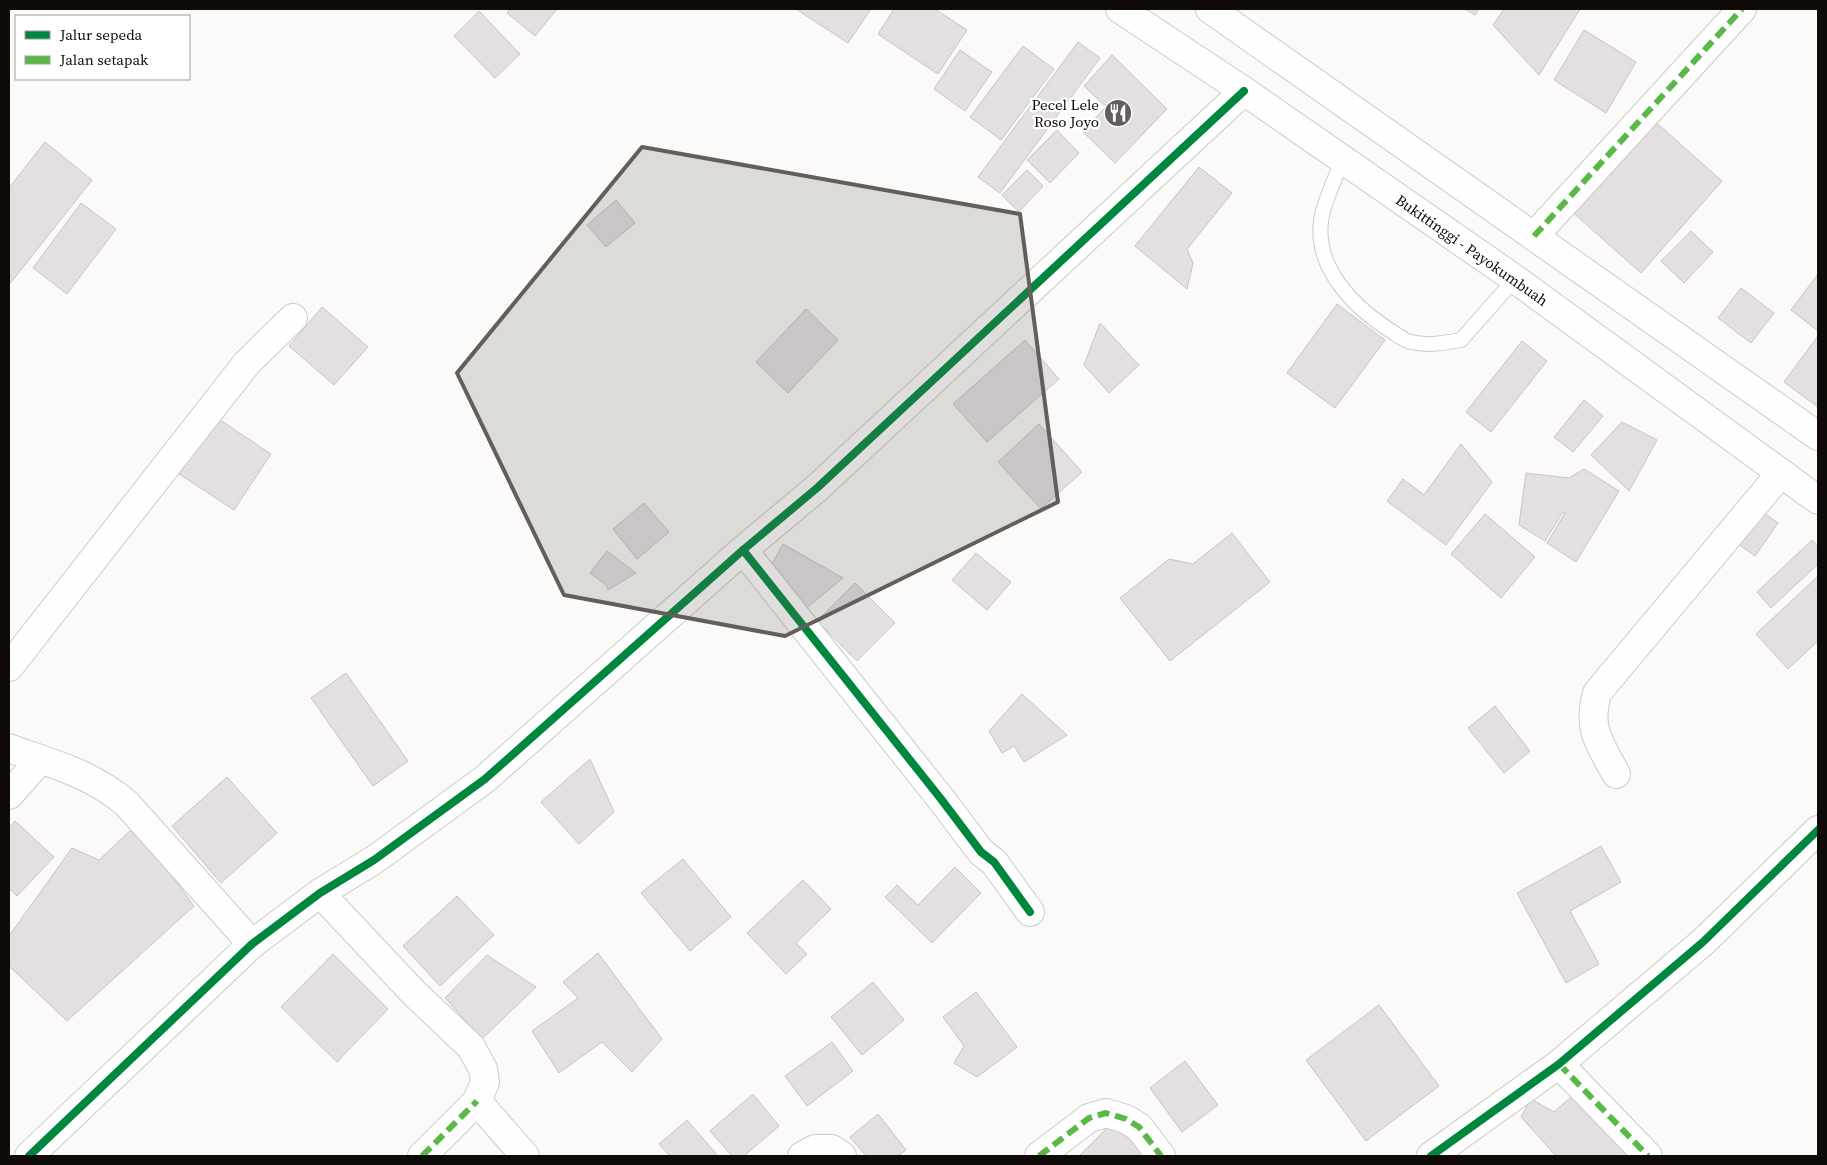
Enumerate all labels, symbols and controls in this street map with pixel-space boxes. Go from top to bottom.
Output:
legend [15,15,190,80]
text: Jalur sepeda [59,24,143,45]
text: Jalan setapak [59,49,149,70]
place label: Pecel Lele Roso Joyo [1031,94,1099,132]
restaurant icon: Pecel Lele Roso Joyo [1103,98,1133,128]
street label: Bukittinggi - Payokumbuah [1392,189,1552,311]

